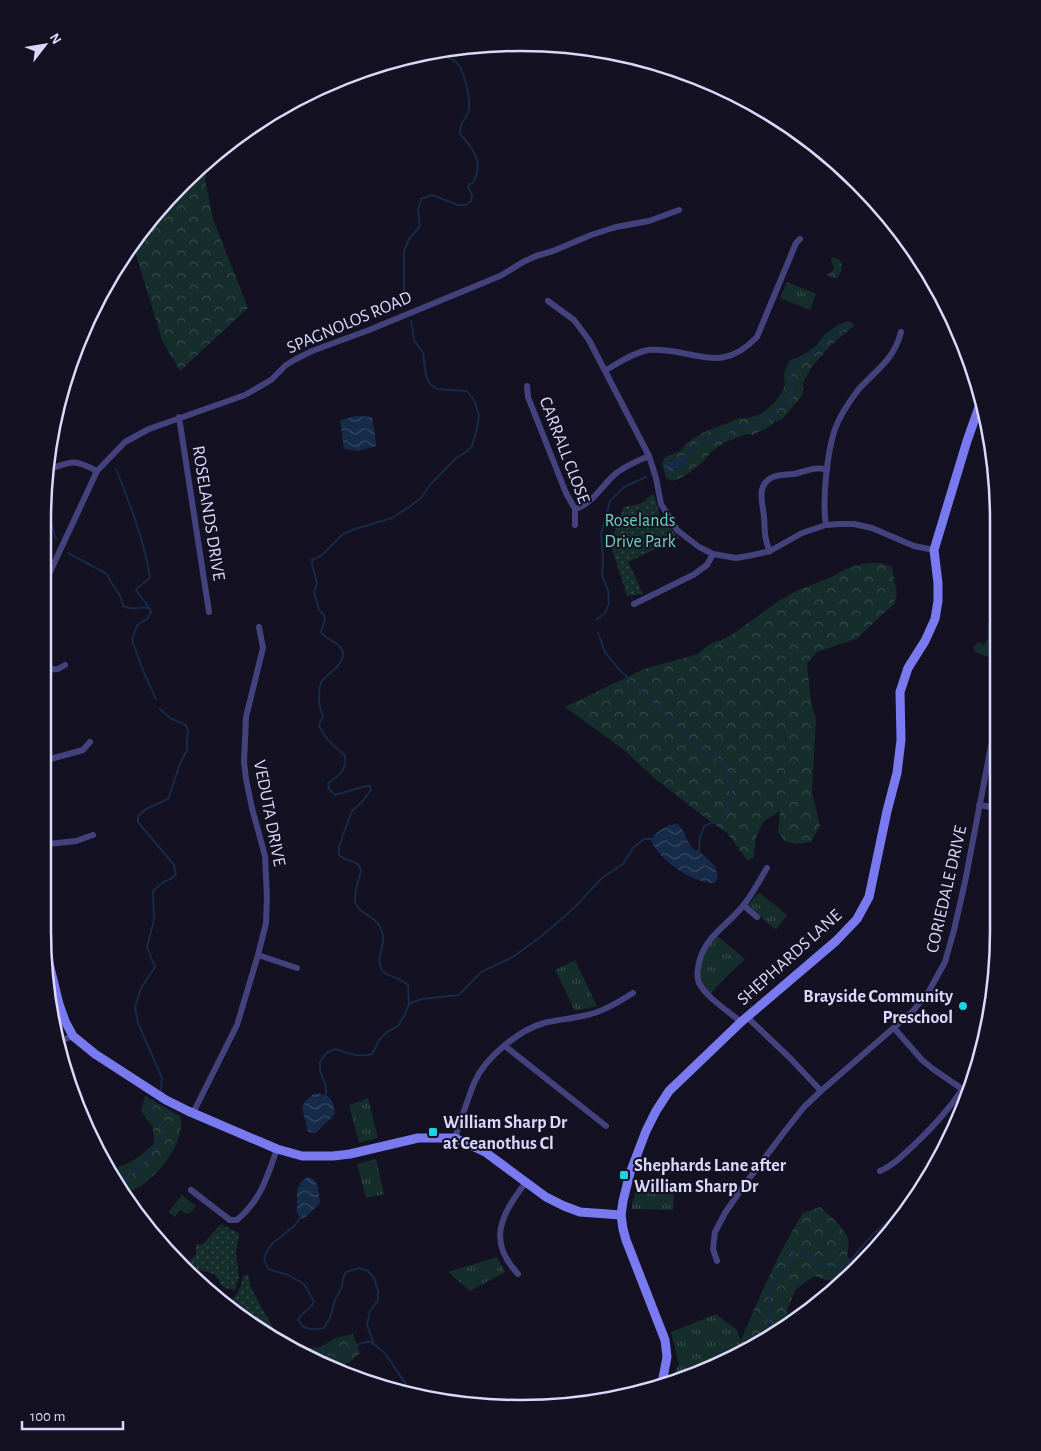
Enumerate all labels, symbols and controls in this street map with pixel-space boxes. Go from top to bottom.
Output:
north arrow [20,20,70,70]
text: N [47,31,64,47]
street label: SPAGNOLOS ROAD [284,288,415,357]
street label: CARRALL CLOSE [535,394,593,507]
street label: ROSELANDS DRIVE [188,444,228,582]
park label: Roselands Drive Park [604,512,677,551]
street label: VEDUTA DRIVE [250,759,288,868]
street label: CORIEDALE DRIVE [924,823,970,955]
street label: SHEPHARDS LANE [734,906,846,1009]
place label: Brayside Community Preschool [803,988,954,1027]
marker: Brayside Community Preschool [957,1000,969,1012]
place label: William Sharp Dr at Ceanothus Cl [443,1114,568,1153]
marker: William Sharp Dr at Ceanothus Cl [427,1126,439,1138]
place label: Shephards Lane after William Sharp Dr [634,1157,787,1196]
marker: Shephards Lane after William Sharp Dr [618,1169,630,1181]
scale bar [22,1398,124,1430]
text: 100 m [30,1409,65,1424]

